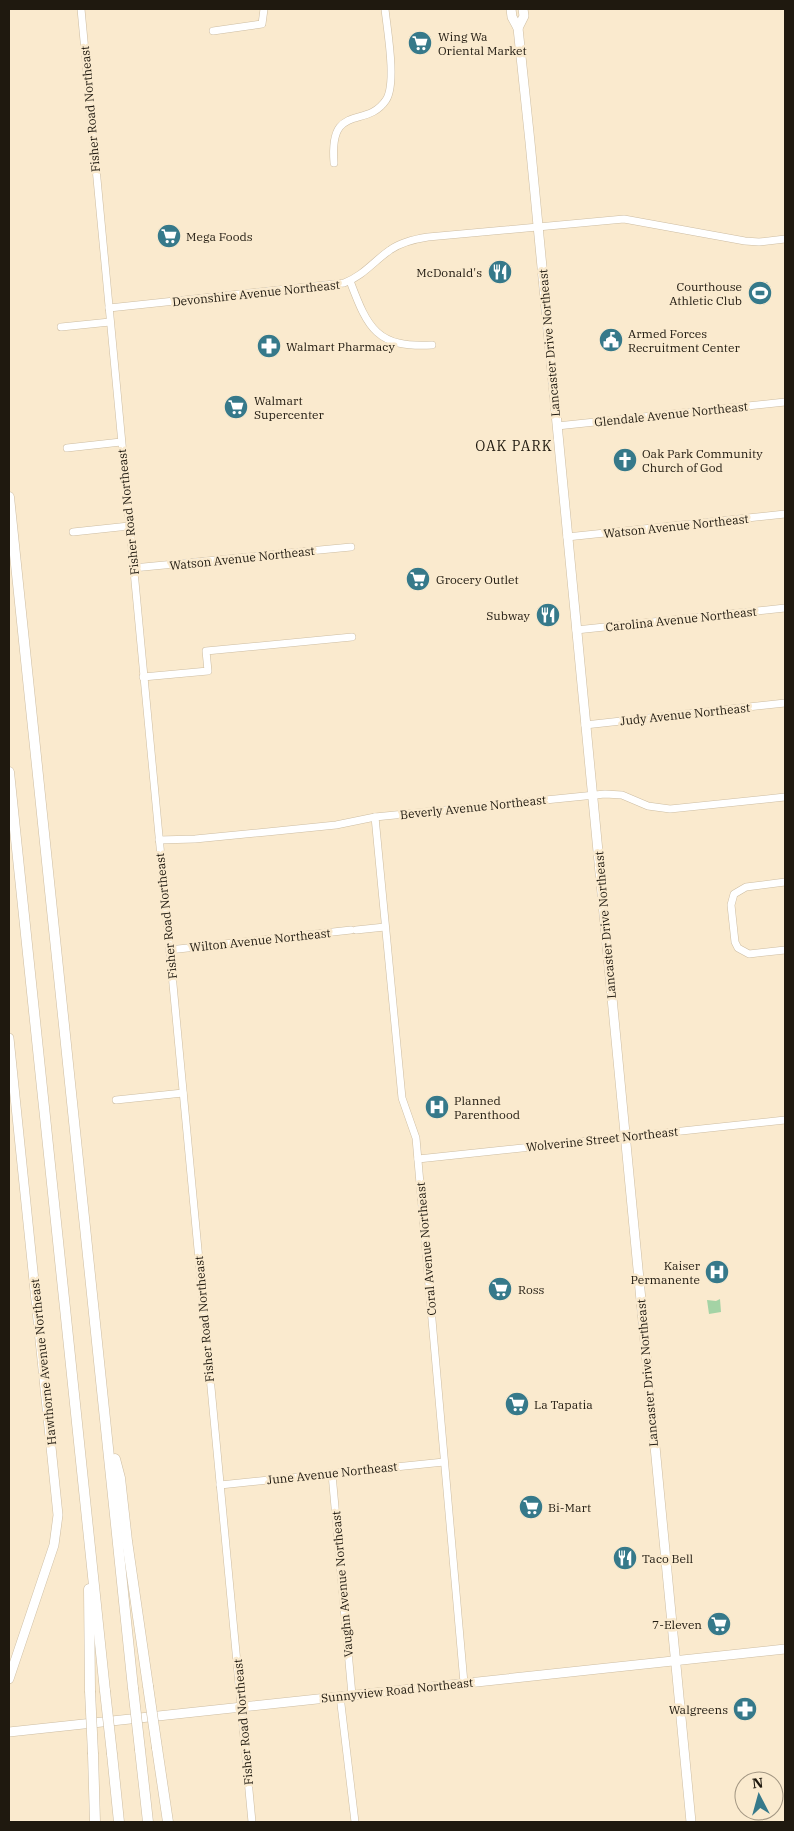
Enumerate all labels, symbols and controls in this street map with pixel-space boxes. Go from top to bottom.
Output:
place label: Wing Wa Oriental Market [438,29,527,58]
supermarket icon: Wing Wa Oriental Market [407,30,433,56]
street label: Fisher Road Northeast [77,45,103,173]
supermarket icon: Mega Foods [156,223,182,249]
place label: Mega Foods [186,229,253,244]
restaurant icon: McDonald's [487,259,513,285]
place label: McDonald's [416,265,482,280]
street label: Lancaster Drive Northeast [535,269,563,417]
street label: Devonshire Avenue Northeast [171,277,341,309]
place label: Courthouse Athletic Club [669,279,742,308]
sports icon: Courthouse Athletic Club [747,280,773,306]
place label: Armed Forces Recruitment Center [628,326,741,355]
public building icon: Armed Forces Recruitment Center [598,327,624,353]
pharmacy icon: Walmart Pharmacy [256,333,282,359]
place label: Walmart Pharmacy [286,339,396,354]
place label: Walmart Supercenter [254,393,325,422]
supermarket icon: Walmart Supercenter [223,394,249,420]
street label: Glendale Avenue Northeast [593,398,749,430]
district label: OAK PARK [475,437,553,455]
place label: Oak Park Community Church of God [642,446,763,475]
church icon: Oak Park Community Church of God [612,447,638,473]
street label: Fisher Road Northeast [114,448,142,576]
street label: Watson Avenue Northeast [603,511,749,541]
street label: Watson Avenue Northeast [169,543,315,573]
supermarket icon: Grocery Outlet [405,566,431,592]
place label: Grocery Outlet [436,572,519,587]
restaurant icon: Subway [535,602,561,628]
street label: Carolina Avenue Northeast [605,604,757,634]
place label: Subway [486,608,531,623]
street label: Judy Avenue Northeast [619,700,751,728]
street label: Beverly Avenue Northeast [399,792,547,822]
street label: Lancaster Drive Northeast [591,851,619,999]
street label: Fisher Road Northeast [152,852,180,980]
street label: Wilton Avenue Northeast [189,925,331,955]
place label: Planned Parenthood [454,1093,520,1122]
hospital icon: Planned Parenthood [424,1094,450,1120]
street label: Wolverine Street Northeast [525,1124,679,1154]
street label: Coral Avenue Northeast [413,1182,439,1316]
street label: Fisher Road Northeast [191,1255,217,1383]
place label: Kaiser Permanente [631,1258,701,1287]
hospital icon: Kaiser Permanente [704,1259,730,1285]
supermarket icon: Ross [487,1276,513,1302]
street label: Hawthorne Avenue Northeast [27,1278,59,1446]
place label: Ross [518,1282,544,1297]
street label: Lancaster Drive Northeast [633,1299,661,1447]
supermarket icon: La Tapatia [504,1391,530,1417]
place label: La Tapatia [534,1397,593,1412]
street label: June Avenue Northeast [266,1459,398,1487]
supermarket icon: Bi-Mart [518,1494,544,1520]
place label: Bi-Mart [548,1500,591,1515]
street label: Vaughn Avenue Northeast [328,1510,356,1658]
restaurant icon: Taco Bell [612,1545,638,1571]
place label: Taco Bell [642,1551,694,1566]
supermarket icon: 7-Eleven [706,1611,732,1637]
place label: 7-Eleven [652,1617,702,1632]
street label: Fisher Road Northeast [230,1658,256,1786]
street label: Sunnyview Road Northeast [320,1675,474,1705]
pharmacy icon: Walgreens [732,1696,758,1722]
place label: Walgreens [669,1702,728,1717]
north arrow [734,1771,784,1821]
text: N [751,1774,764,1793]

